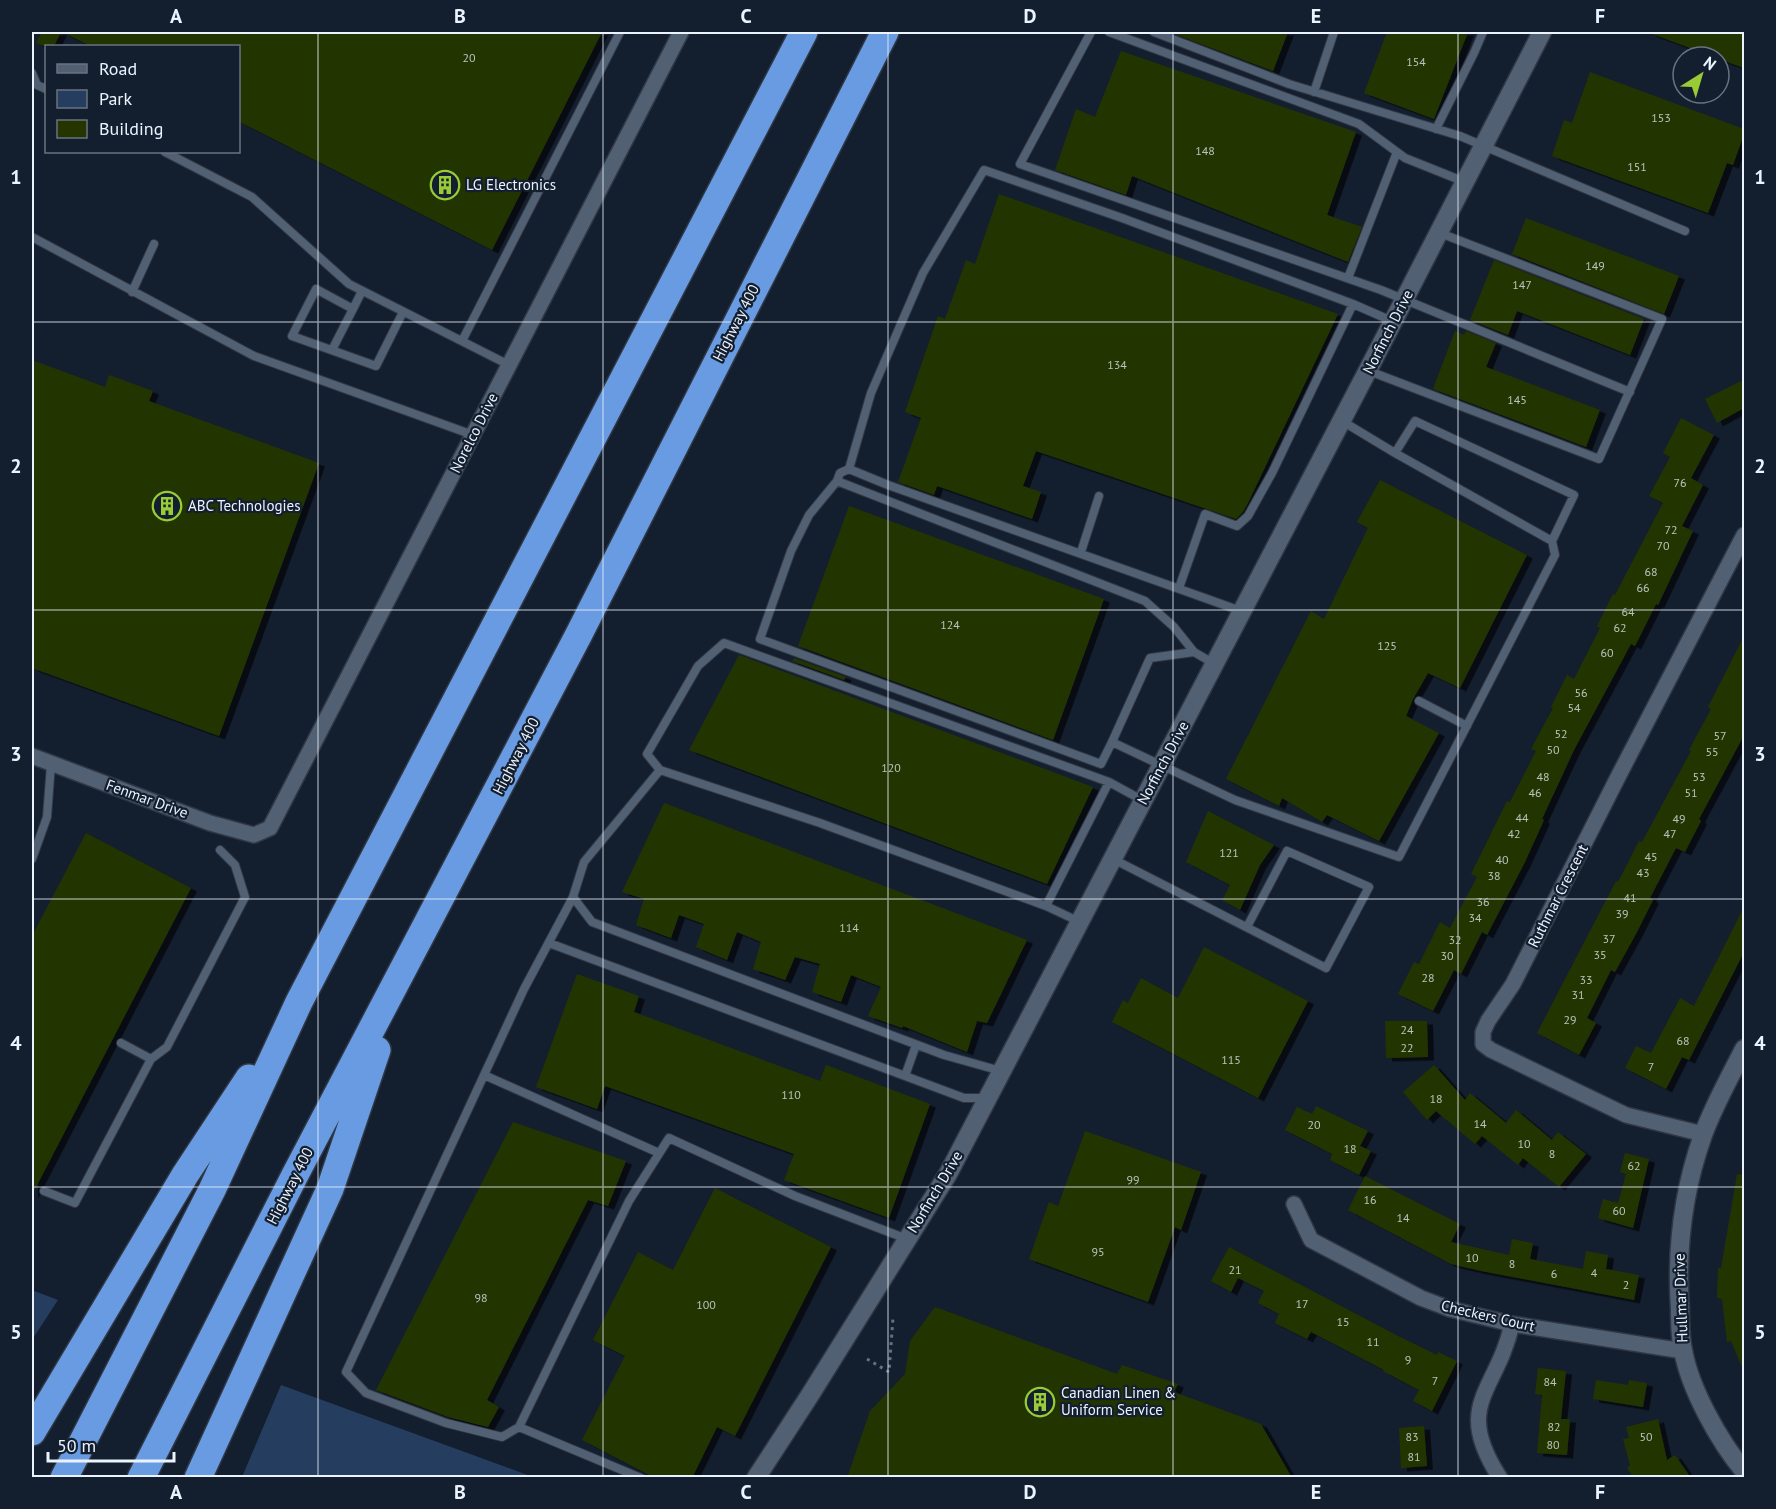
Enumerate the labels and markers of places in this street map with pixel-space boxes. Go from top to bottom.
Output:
building icon: LG Electronics [429,169,461,201]
place label: LG Electronics [466,175,556,194]
building icon: ABC Technologies [151,490,183,522]
place label: ABC Technologies [188,496,301,515]
place label: Canadian Linen & Uniform Service [1061,1383,1176,1419]
building icon: Canadian Linen & Uniform Service [1024,1386,1056,1418]

